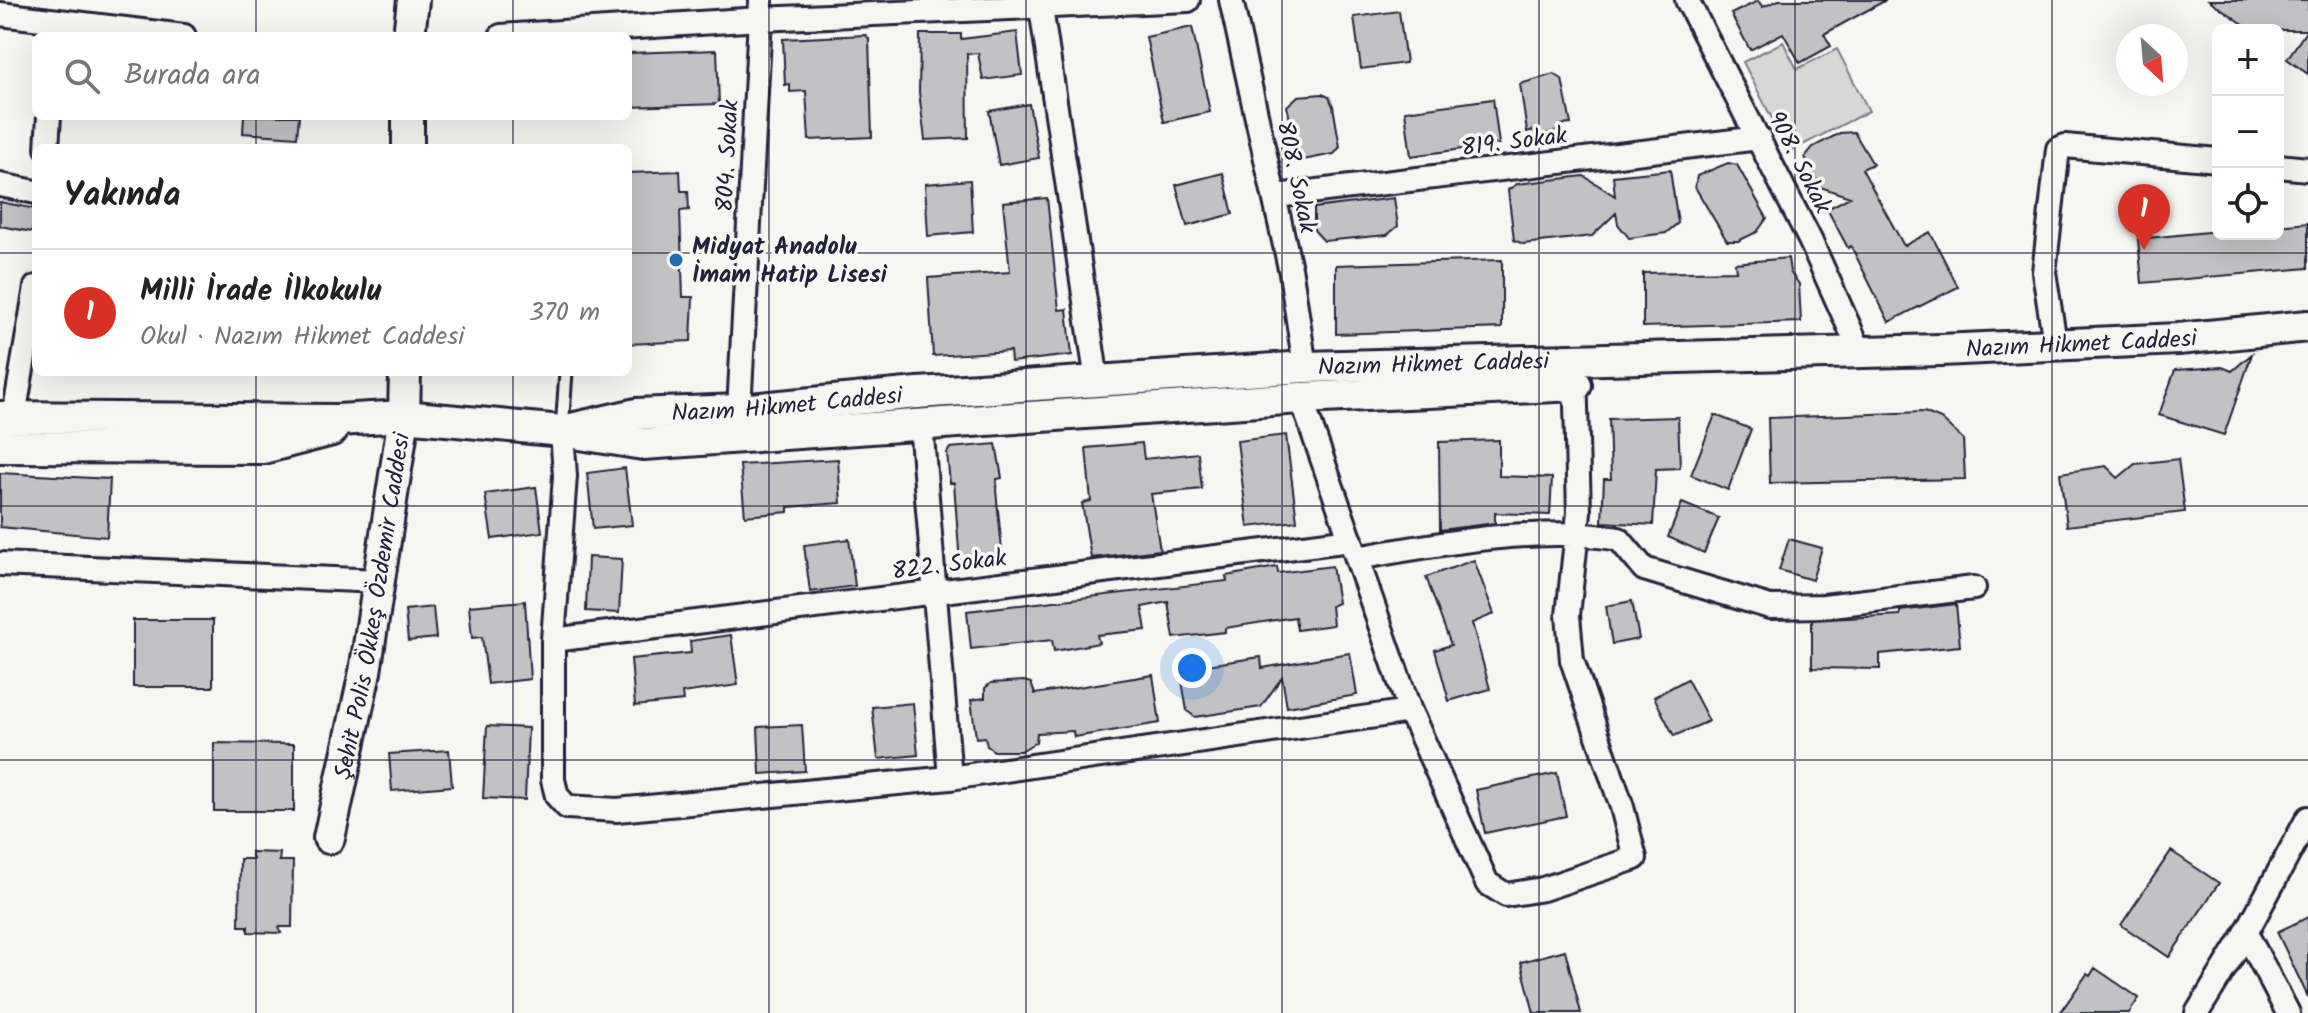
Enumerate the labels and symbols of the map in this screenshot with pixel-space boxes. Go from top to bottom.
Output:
north arrow [2116,24,2188,96]
street label: 804. Sokak [706,98,751,213]
street label: 908. Sokak [1756,104,1842,222]
street label: 819. Sokak [1459,117,1570,168]
street label: 808. Sokak [1265,118,1327,238]
pin: 1 [2118,184,2170,250]
place label: Midyat Anadolu İmam Hatip Lisesi [692,228,888,295]
marker: Midyat Anadolu İmam Hatip Lisesi [667,251,685,269]
street label: Nazım Hikmet Caddesi [1965,319,2200,370]
street label: Nazım Hikmet Caddesi [1317,342,1551,388]
street label: Nazım Hikmet Caddesi [671,376,905,434]
street label: Şehit Polis Ökkeş Özdemir Caddesi [324,429,422,784]
street label: 822. Sokak [890,539,1009,592]
your location [1172,648,1212,688]

